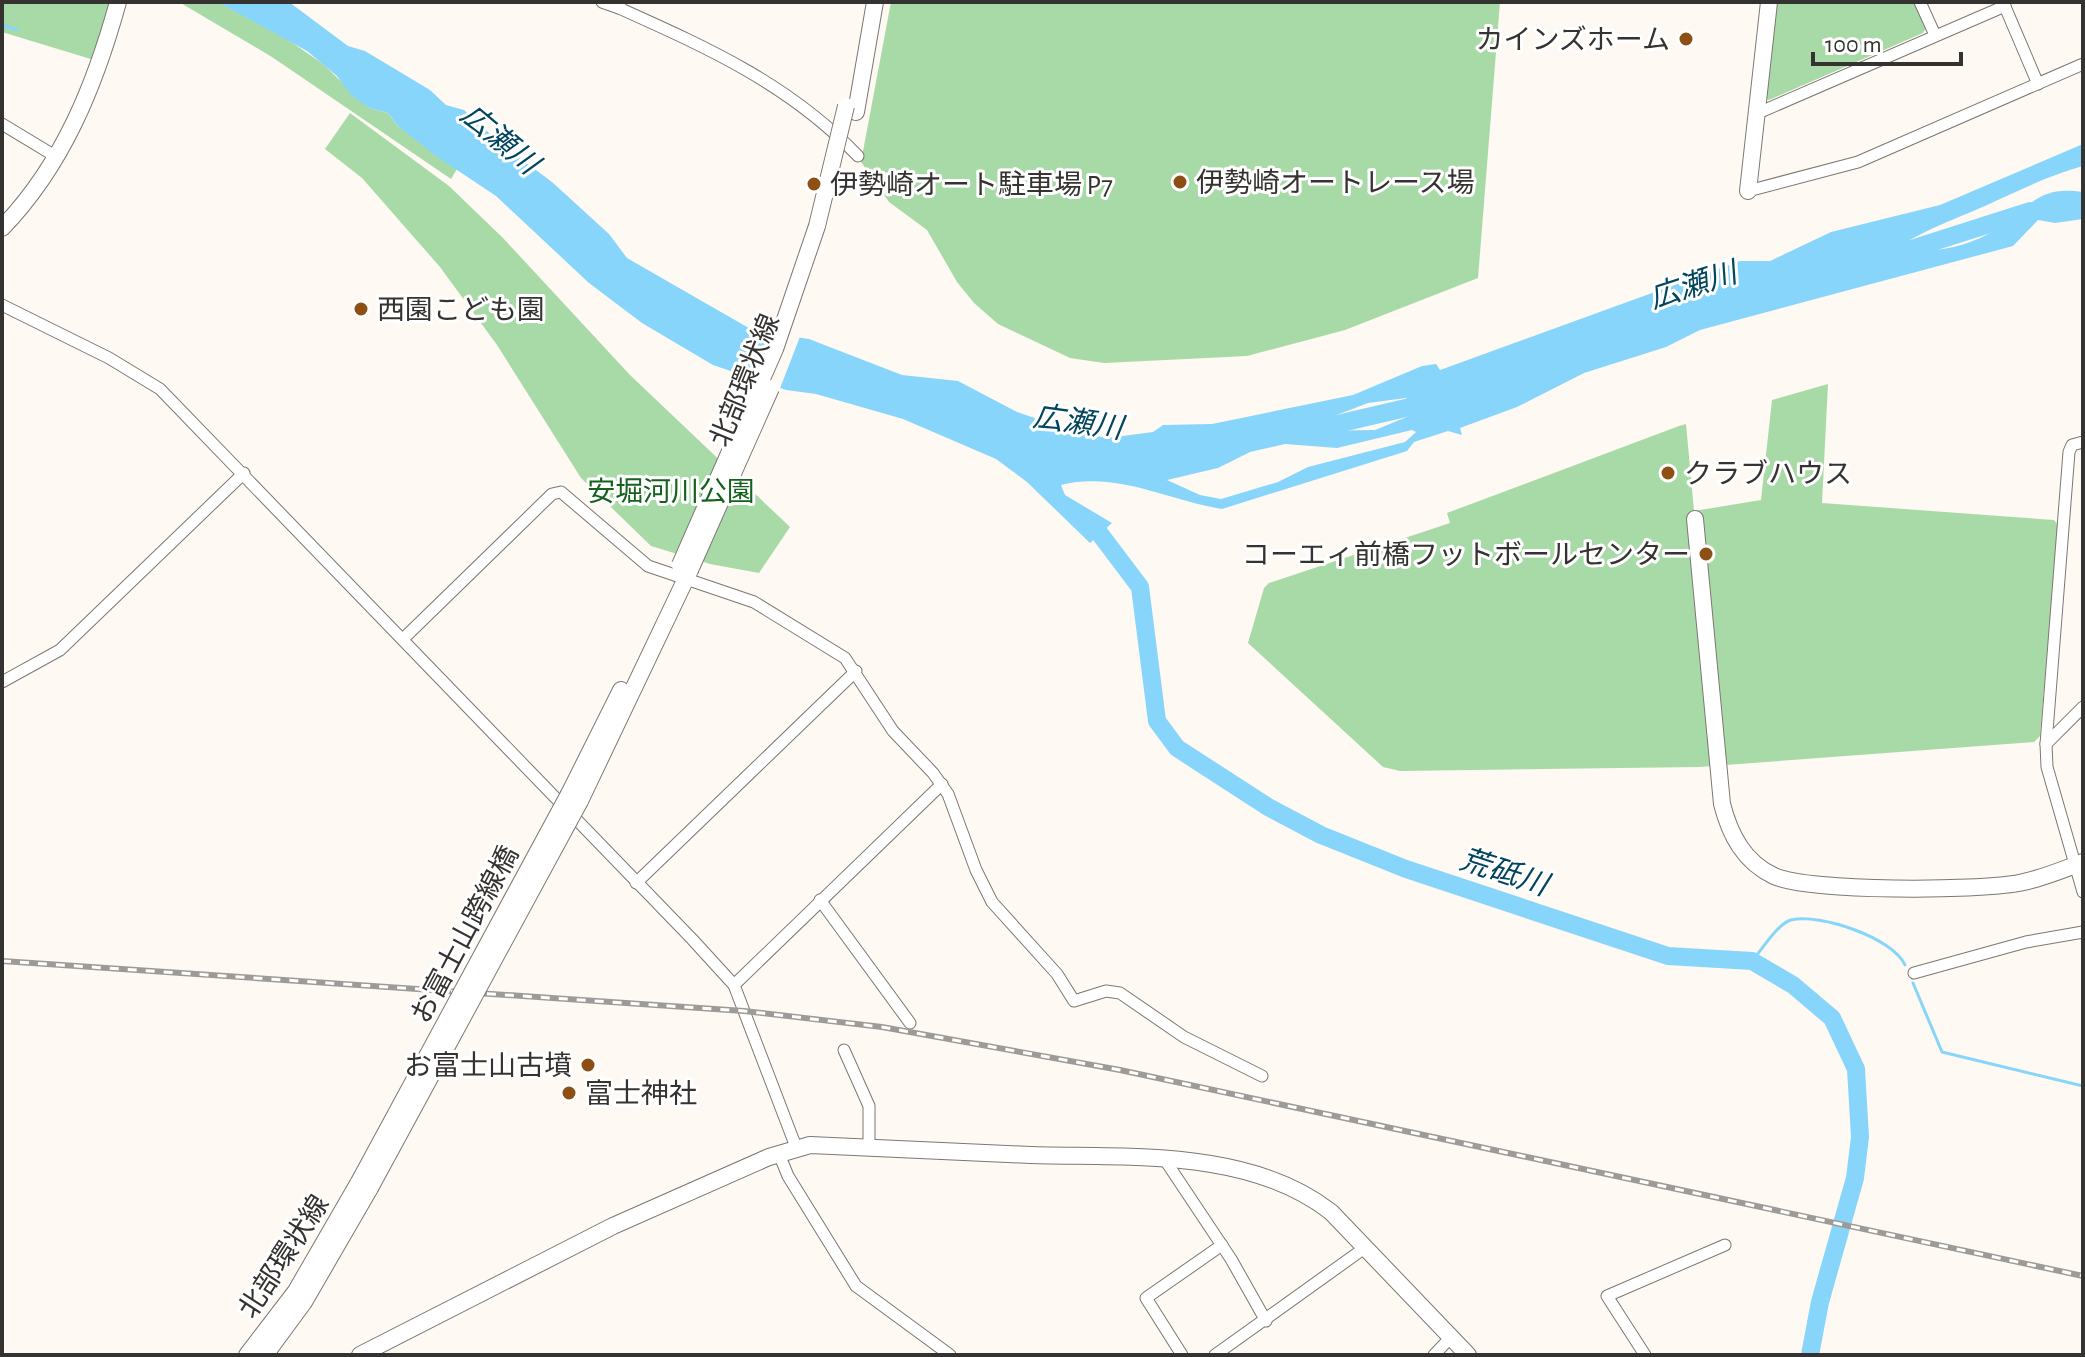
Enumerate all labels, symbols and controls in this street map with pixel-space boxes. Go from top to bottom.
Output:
scale bar [1813,16,1961,66]
place label: カインズホーム [1475,25,1670,55]
marker: カインズホーム [1677,30,1695,48]
text: 100 m [1825,33,1882,57]
water label: 広瀬川 [455,98,547,182]
place label: 伊勢崎オートレース場 [1196,168,1475,198]
place label: 伊勢崎オート駐車場 P7 [830,170,1113,200]
marker: 伊勢崎オートレース場 [1171,173,1189,191]
marker: 伊勢崎オート駐車場 P7 [805,175,823,193]
water label: 広瀬川 [1645,255,1744,314]
place label: 西園こども園 [377,296,545,325]
marker: 西園こども園 [352,300,370,318]
street label: 北部環状線 [705,310,785,451]
water label: 広瀬川 [1031,400,1128,445]
place label: クラブハウス [1684,459,1852,489]
marker: クラブハウス [1659,464,1677,482]
park label: 安堀河川公園 [587,477,755,507]
place label: コーエィ前橋フットボールセンター [1242,540,1690,570]
marker: コーエィ前橋フットボールセンター [1697,545,1715,563]
street label: お富士山跨線橋 [406,841,524,1028]
water label: 荒砥川 [1456,843,1555,902]
place label: お富士山古墳 [404,1051,572,1081]
marker: お富士山古墳 [579,1056,597,1074]
place label: 富士神社 [585,1079,697,1109]
marker: 富士神社 [560,1084,578,1102]
street label: 北部環状線 [233,1190,335,1323]

